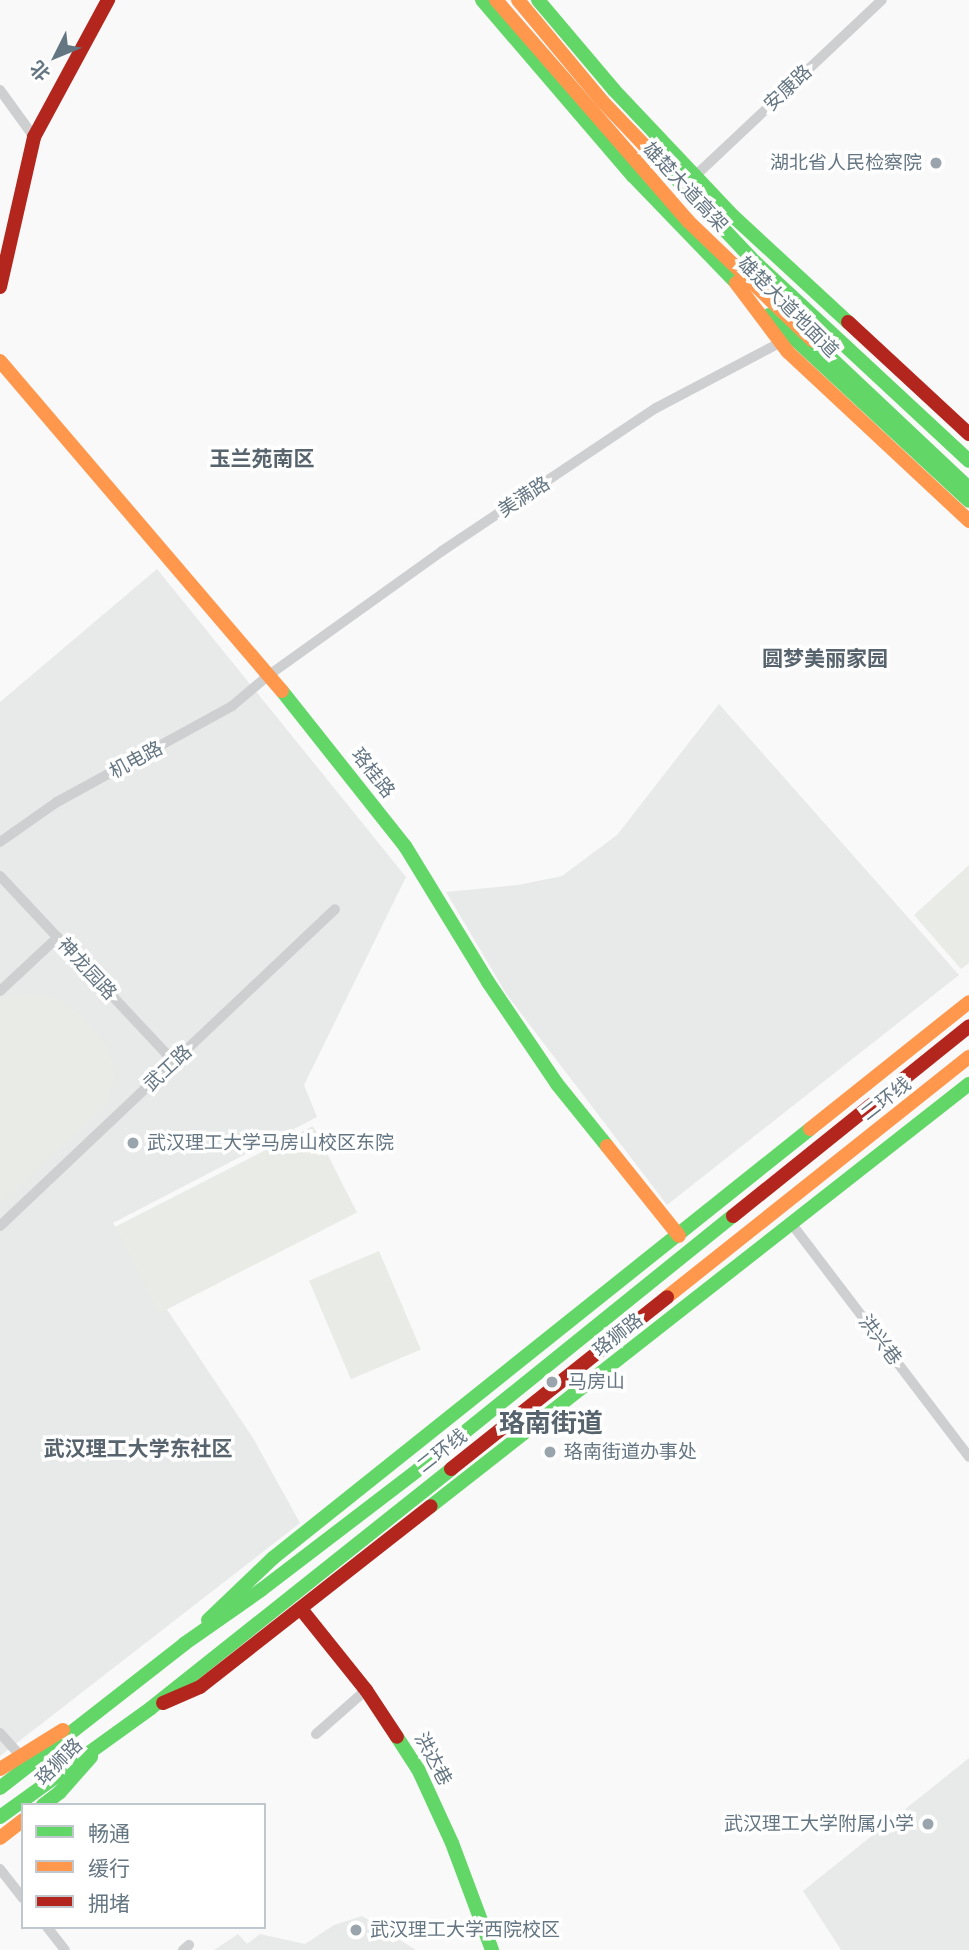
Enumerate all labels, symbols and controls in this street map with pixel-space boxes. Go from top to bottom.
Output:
north arrow [21,21,91,91]
text: 北 [25,56,55,85]
street label: 安康路 [759,60,817,116]
street label: 雄楚大道高架 [638,138,732,236]
place label: 湖北省人民检察院 [770,152,922,174]
marker: 湖北省人民检察院 [928,155,944,171]
street label: 雄楚大道地面道 [733,252,843,362]
district label: 玉兰苑南区 [210,446,314,472]
street label: 美满路 [494,472,554,522]
district label: 圆梦美丽家园 [762,646,888,672]
street label: 机电路 [105,737,167,783]
street label: 珞桂路 [346,744,400,802]
street label: 神龙园路 [53,933,121,1005]
street label: 武工路 [139,1040,197,1096]
street label: 二环线 [857,1072,915,1126]
place label: 武汉理工大学马房山校区东院 [147,1132,394,1154]
marker: 武汉理工大学马房山校区东院 [125,1135,141,1151]
street label: 珞狮路 [589,1308,647,1362]
street label: 洪兴巷 [854,1310,906,1370]
place label: 马房山 [568,1371,625,1393]
marker: 马房山 [542,1372,562,1392]
district label: 珞南街道 [499,1408,603,1440]
street label: 二环线 [413,1424,471,1478]
district label: 武汉理工大学东社区 [44,1436,232,1462]
place label: 珞南街道办事处 [564,1441,697,1463]
marker: 珞南街道办事处 [542,1444,558,1460]
street label: 洪达巷 [410,1728,456,1790]
street label: 珞狮路 [31,1734,87,1790]
legend [21,1803,266,1929]
place label: 武汉理工大学附属小学 [724,1813,914,1835]
marker: 武汉理工大学附属小学 [920,1816,936,1832]
text: 畅通 [88,1822,130,1846]
text: 缓行 [88,1857,130,1881]
text: 拥堵 [88,1892,130,1916]
place label: 武汉理工大学西院校区 [370,1919,560,1941]
marker: 武汉理工大学西院校区 [348,1922,364,1938]

